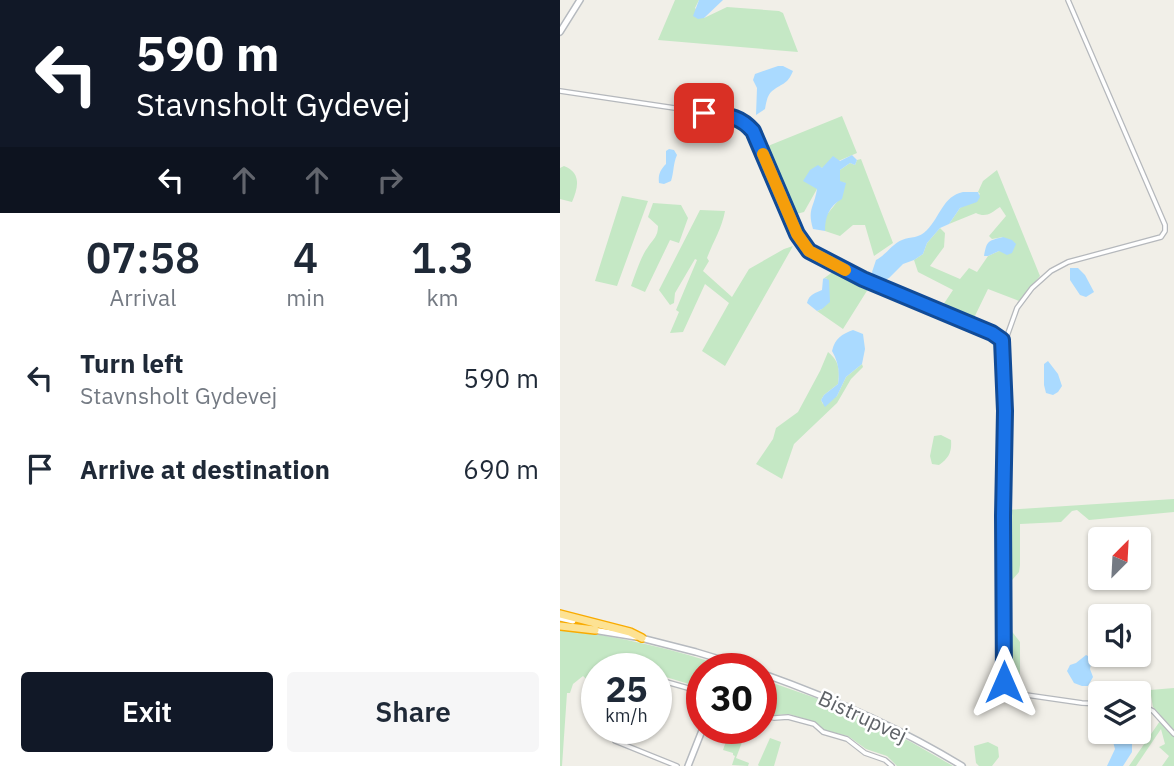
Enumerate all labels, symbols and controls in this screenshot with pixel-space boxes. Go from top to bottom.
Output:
text: 590 m [136,21,280,84]
icon: left [21,28,112,119]
text: Stavnsholt Gydevej [136,83,411,125]
pin [674,83,734,143]
icon: arrive [685,94,723,132]
icon: left [152,161,190,199]
icon: ahead [225,161,263,199]
icon: ahead [298,161,336,199]
icon: right [371,161,409,199]
text: 07:58 [86,230,200,285]
text: 4 [293,230,318,285]
text: 1.3 [411,230,474,285]
text: Arrival [110,282,177,312]
text: min [286,282,325,312]
text: km [426,282,459,312]
text: Turn left [80,346,183,380]
icon: left [21,359,59,397]
text: 590 m [463,361,539,395]
text: Stavnsholt Gydevej [80,380,277,410]
icon: arrive [21,450,59,488]
text: Arrive at destination [80,452,330,486]
text: 690 m [463,452,539,486]
north arrow [1088,527,1152,590]
map controls [1088,527,1151,744]
button: sound [1088,604,1151,667]
position arrow [967,645,1041,719]
speed limit sign: 30 [686,653,777,744]
text: 25 [605,666,648,712]
button: Exit [21,672,273,752]
button: Share [287,672,539,752]
button: layers [1088,681,1151,744]
street label: Bistrupvej [814,683,912,749]
text: km/h [605,704,648,727]

